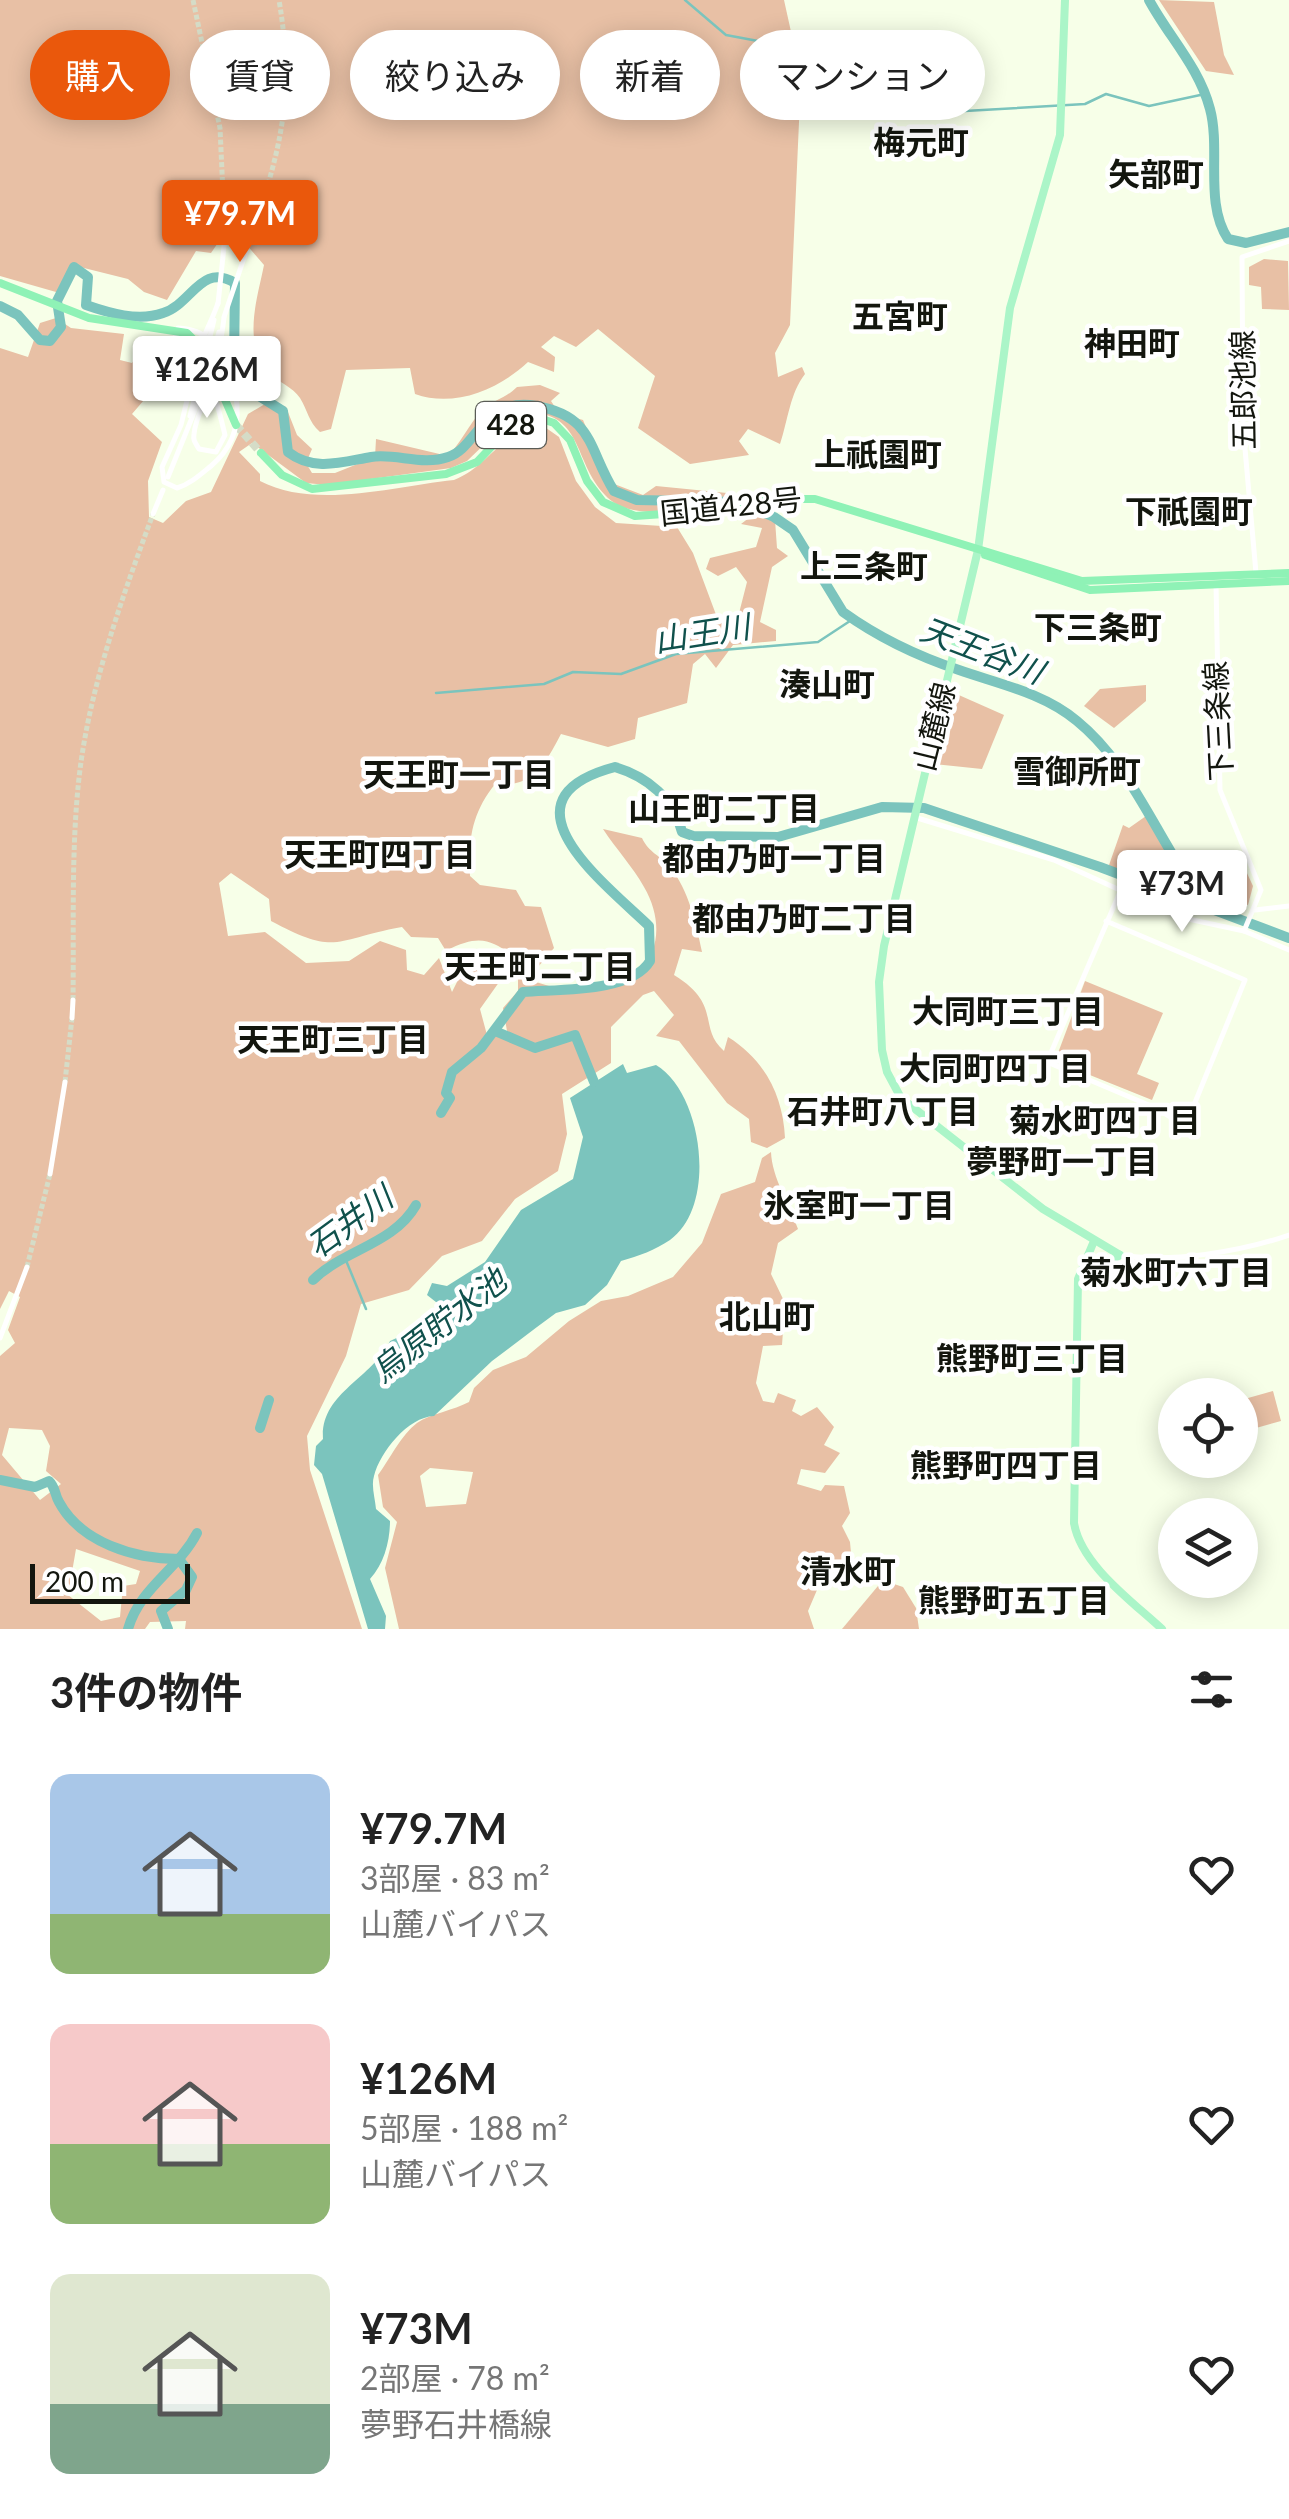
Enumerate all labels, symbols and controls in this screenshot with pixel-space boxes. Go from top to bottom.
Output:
chip: 購入 [30,30,170,120]
chip: 賃貸 [190,30,330,120]
chip: 絞り込み [350,30,560,120]
chip: 新着 [580,30,720,120]
chip: マンション [740,30,985,120]
district label: 梅元町 [873,122,969,161]
district label: 矢部町 [1108,154,1204,193]
pin: ¥79.7M [159,180,321,265]
text: ¥79.7M [184,193,296,232]
district label: 五宮町 [852,296,948,335]
district label: 神田町 [1084,323,1180,362]
street label: 五郎池線 [1223,330,1261,450]
pin: ¥126M [137,336,277,421]
text: ¥126M [155,349,259,388]
road number: 428 [476,402,546,448]
district label: 上祇園町 [814,434,942,473]
street label: 国道428号 [658,480,803,530]
district label: 下祇園町 [1125,491,1253,530]
district label: 上三条町 [800,546,928,585]
water label: 山王川 [651,605,755,659]
district label: 下三条町 [1034,607,1162,646]
water label: 天王谷川 [916,608,1052,692]
street label: 下三条線 [1196,660,1238,782]
district label: 湊山町 [779,664,875,703]
street label: 山麓線 [905,678,961,775]
district label: 雪御所町 [1013,751,1141,790]
district label: 天王町一丁目 [363,754,555,793]
district label: 山王町二丁目 [628,788,820,827]
district label: 天王町四丁目 [284,834,476,873]
district label: 都由乃町一丁目 [662,838,886,877]
pin: ¥73M [1123,850,1241,935]
text: ¥73M [1139,863,1225,902]
district label: 都由乃町二丁目 [692,898,916,937]
district label: 天王町二丁目 [444,946,636,985]
district label: 大同町三丁目 [912,991,1104,1030]
district label: 天王町三丁目 [237,1019,429,1058]
district label: 大同町四丁目 [899,1048,1091,1087]
district label: 石井町八丁目 [787,1091,979,1130]
district label: 菊水町四丁目 [1009,1100,1201,1139]
district label: 夢野町一丁目 [966,1141,1158,1180]
water label: 石井川 [299,1175,402,1265]
district label: 氷室町一丁目 [763,1185,955,1224]
district label: 菊水町六丁目 [1080,1252,1272,1291]
water label: 烏原貯水池 [363,1258,515,1389]
district label: 北山町 [719,1296,815,1335]
district label: 熊野町三丁目 [936,1338,1128,1377]
map controls [1158,1378,1258,1598]
button: locate [1158,1378,1258,1478]
district label: 熊野町四丁目 [910,1445,1102,1484]
button: layers [1158,1498,1258,1598]
district label: 清水町 [800,1551,896,1590]
scale bar [30,1559,190,1604]
text: 200 m [45,1564,124,1598]
district label: 熊野町五丁目 [918,1580,1110,1619]
icon: filters [1184,1662,1239,1717]
text: 3件の物件 [50,1667,242,1717]
text: ¥79.7M [360,1803,507,1853]
icon: home [130,1814,250,1934]
icon: heart [1184,1847,1239,1902]
text: 3部屋 · 83 m² [360,1858,550,1897]
text: 山麓バイパス [360,1904,551,1943]
text: ¥126M [360,2053,497,2103]
icon: home [130,2064,250,2184]
icon: heart [1184,2097,1239,2152]
text: 5部屋 · 188 m² [360,2108,568,2147]
text: 山麓バイパス [360,2154,551,2193]
text: ¥73M [360,2303,473,2353]
icon: home [130,2314,250,2434]
icon: heart [1184,2347,1239,2402]
text: 2部屋 · 78 m² [360,2358,550,2397]
text: 夢野石井橋線 [360,2404,552,2443]

